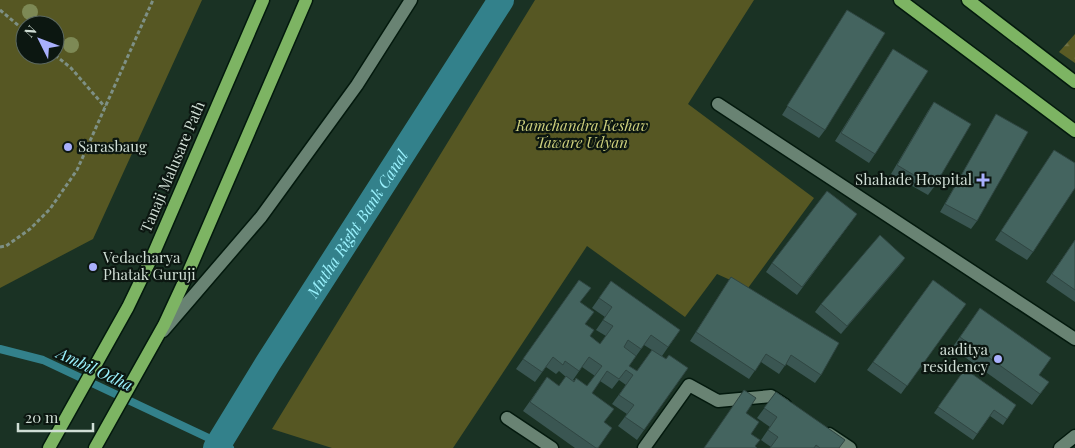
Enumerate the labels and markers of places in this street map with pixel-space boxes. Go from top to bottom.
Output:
place label: Sarasbaug [78,136,147,156]
marker: Sarasbaug [62,141,74,153]
place label: Shahade Hospital [855,169,972,189]
marker: Shahade Hospital [976,173,990,187]
place label: Vedacharya Phatak Guruji [102,247,196,284]
marker: Vedacharya Phatak Guruji [87,261,99,273]
place label: aaditya residency [923,339,989,376]
marker: aaditya residency [992,353,1004,365]

